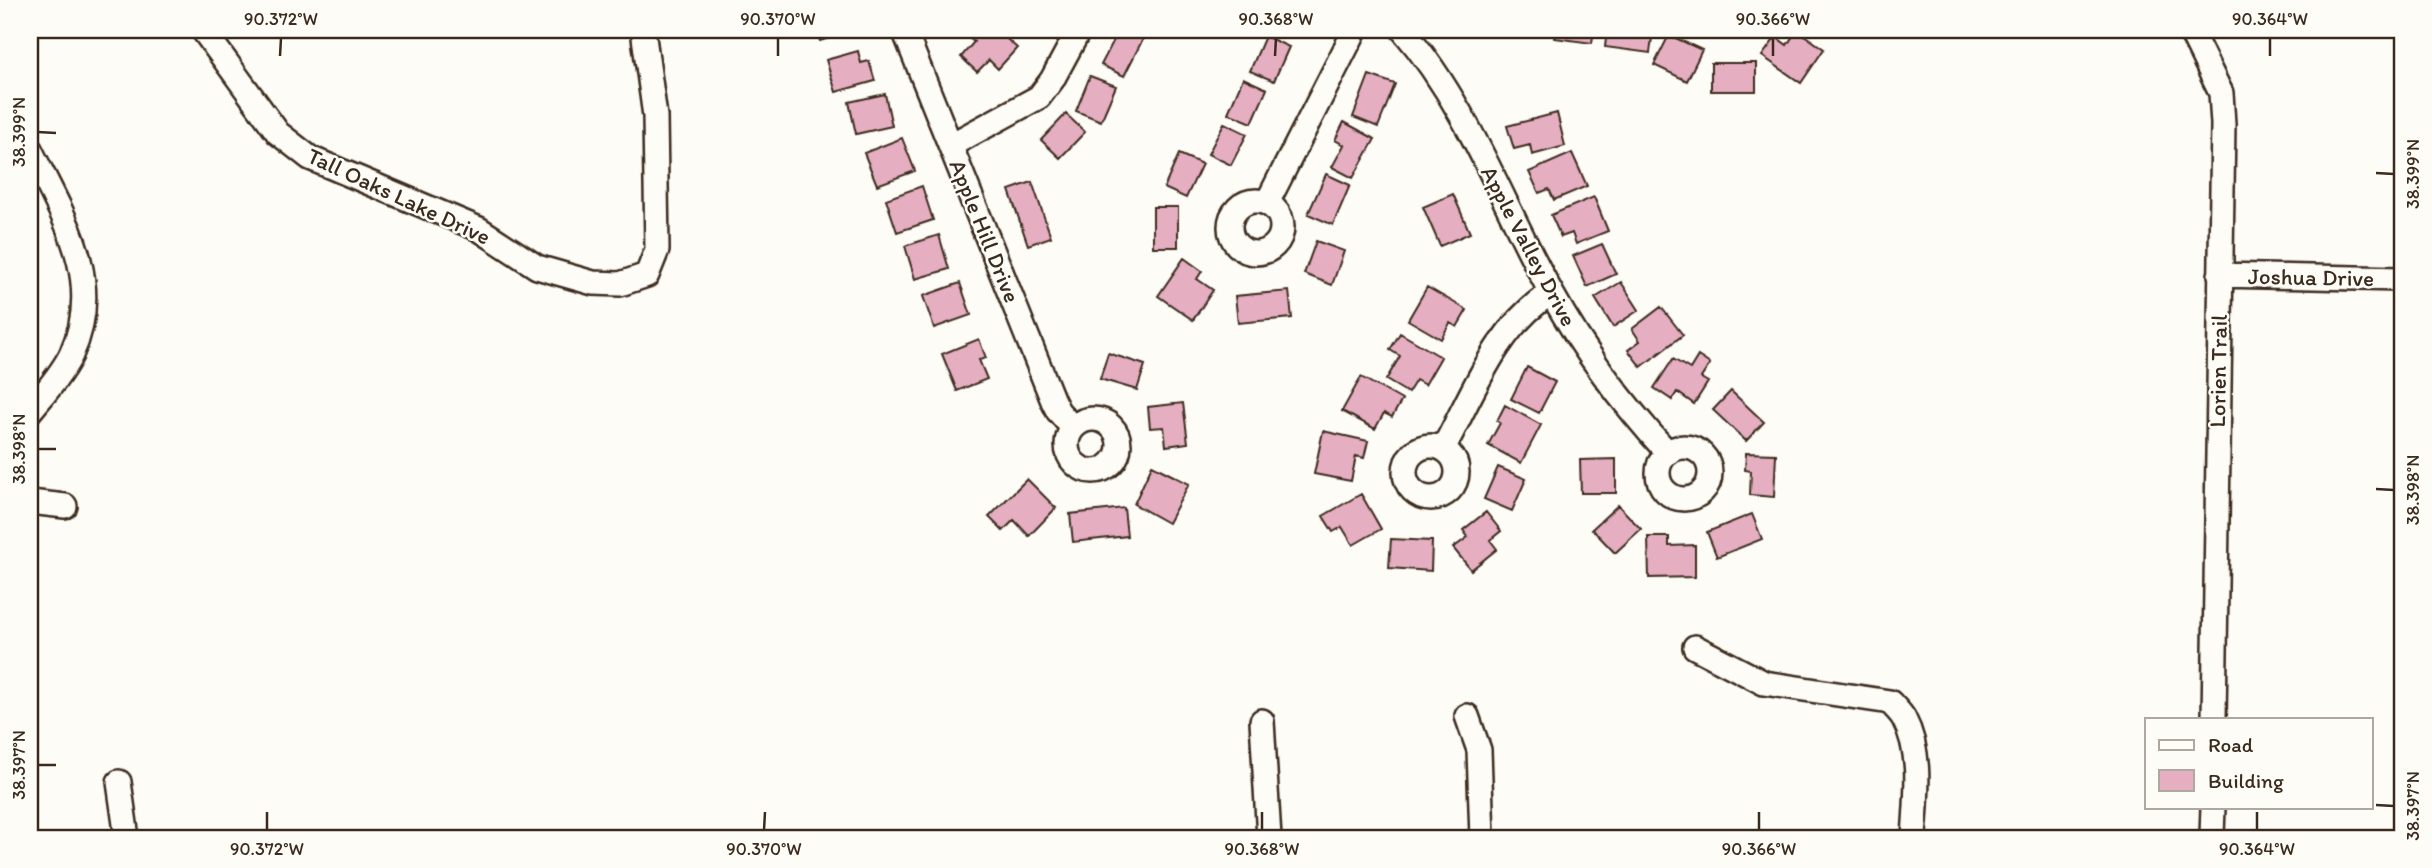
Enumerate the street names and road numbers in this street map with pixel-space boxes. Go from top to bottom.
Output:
street label: Tall Oaks Lake Drive [303,141,495,251]
street label: Apple Hill Drive [944,155,1026,307]
street label: Apple Valley Drive [1475,161,1583,331]
street label: Joshua Drive [2248,262,2374,292]
street label: Lorien Trail [2203,314,2233,428]

